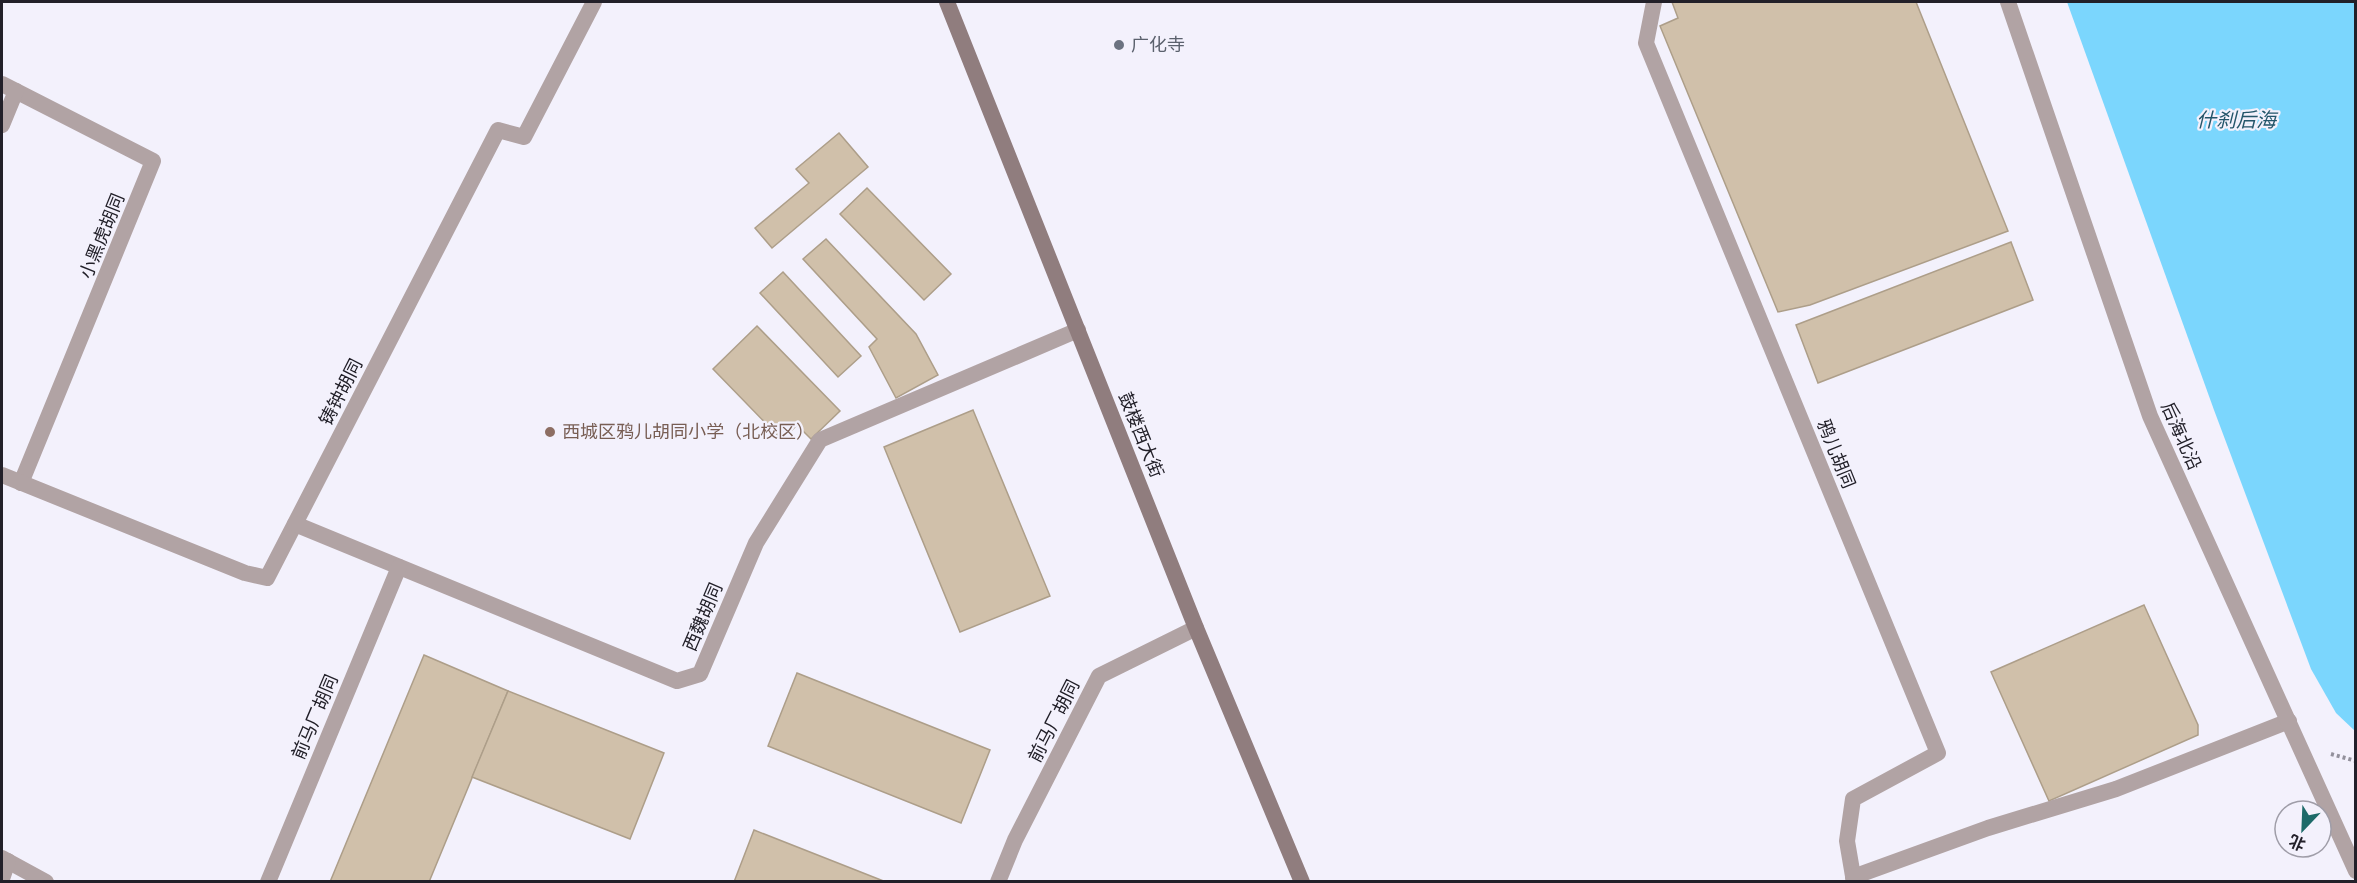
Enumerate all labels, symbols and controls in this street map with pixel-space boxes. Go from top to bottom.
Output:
place label: 广化寺 [1131,34,1185,56]
marker: 广化寺 [1112,38,1126,52]
water label: 什刹后海 [2196,108,2279,132]
street label: 小黑虎胡同 [75,190,129,282]
street label: 铸钟胡同 [315,355,367,429]
street label: 鼓楼西大街 [1114,389,1168,481]
street label: 后海北沿 [2156,399,2206,473]
street label: 鸦儿胡同 [1812,417,1860,491]
place label: 西城区鸦儿胡同小学（北校区） [562,421,814,443]
marker: 西城区鸦儿胡同小学（北校区） [543,425,557,439]
street label: 西魏胡同 [679,580,727,654]
street label: 前马厂胡同 [287,671,343,763]
street label: 前马厂胡同 [1024,676,1084,766]
north arrow [2273,799,2333,859]
text: 北 [2286,830,2308,854]

